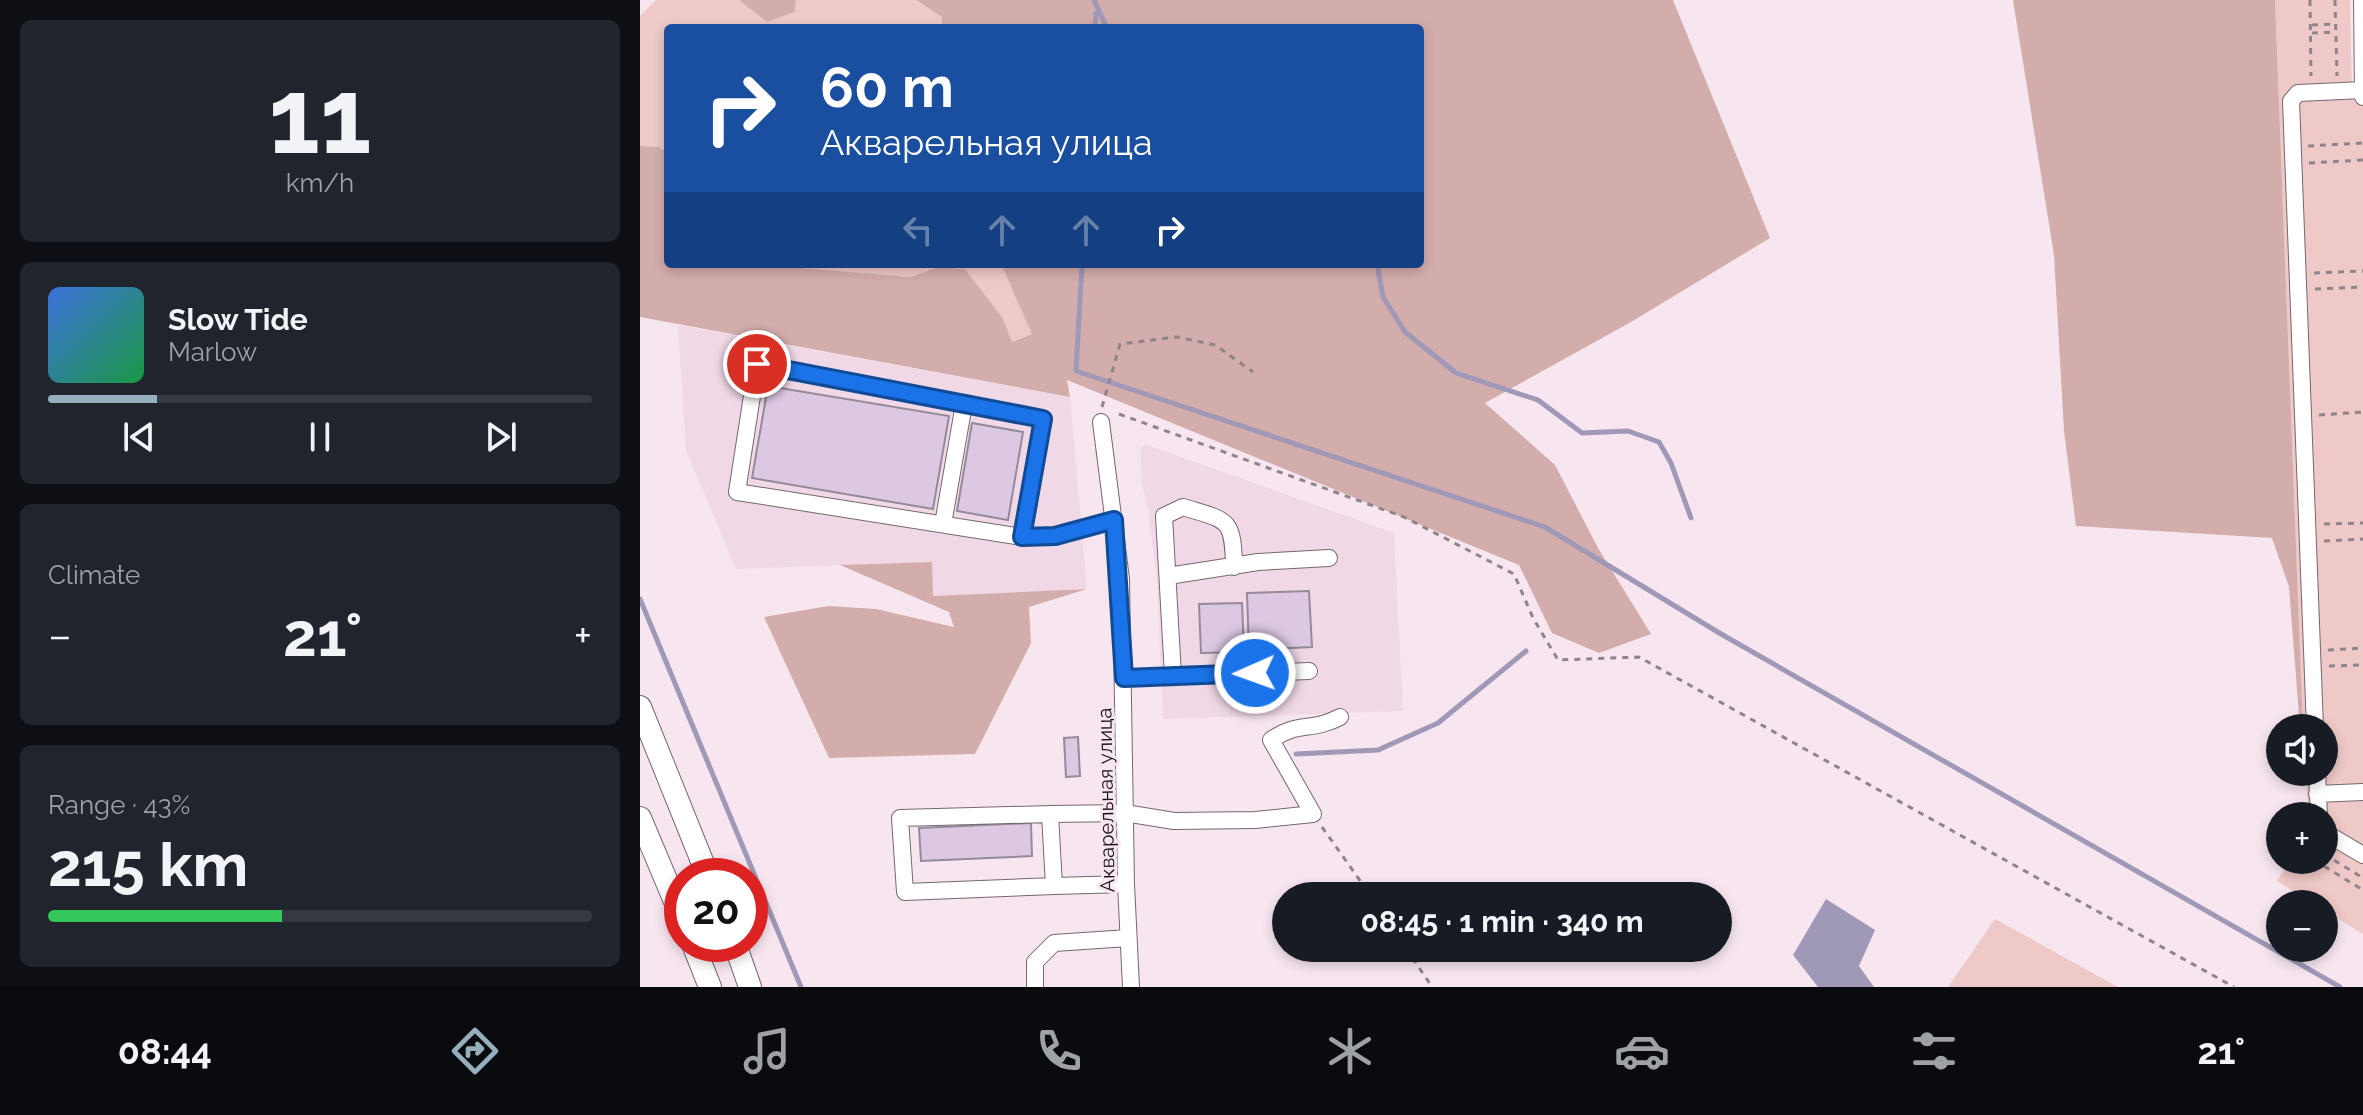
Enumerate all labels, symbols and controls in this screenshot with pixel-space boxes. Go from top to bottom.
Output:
text: 60 m [820,54,954,120]
text: 11 [269,55,371,177]
icon: right [688,56,792,160]
text: Акварельная улица [820,121,1153,163]
text: km/h [286,168,354,198]
icon: left [896,208,940,252]
icon: ahead [980,208,1024,252]
icon: ahead [1064,208,1108,252]
icon: right [1148,208,1192,252]
text: Slow Tide [168,302,308,337]
pin [723,330,791,398]
text: Marlow [168,337,257,367]
icon: arrive [735,342,779,386]
icon: previous [117,415,161,459]
icon: pause [298,415,342,459]
icon: next [479,415,523,459]
text: Climate [48,560,140,590]
text: 21° [283,600,362,670]
text: − [48,610,72,661]
text: + [574,610,592,661]
position arrow [1213,631,1297,715]
street label: Акварельная улица [1092,707,1120,893]
map controls [2266,714,2338,962]
button: sound [2266,714,2338,786]
text: Range · 43% [48,790,190,820]
button: + [2266,802,2338,874]
text: 215 km [48,830,248,900]
speed limit sign: 20 [664,858,768,962]
button: − [2266,890,2338,962]
text: 08:45 · 1 min · 340 m [1360,904,1644,939]
icon: directions [447,1023,503,1079]
icon: music [739,1023,795,1079]
icon: phone [1031,1023,1087,1079]
icon: climate [1322,1023,1378,1079]
icon: car [1614,1023,1670,1079]
icon: filters [1906,1023,1962,1079]
text: 08:44 [118,1030,212,1072]
text: 21° [2198,1030,2245,1072]

